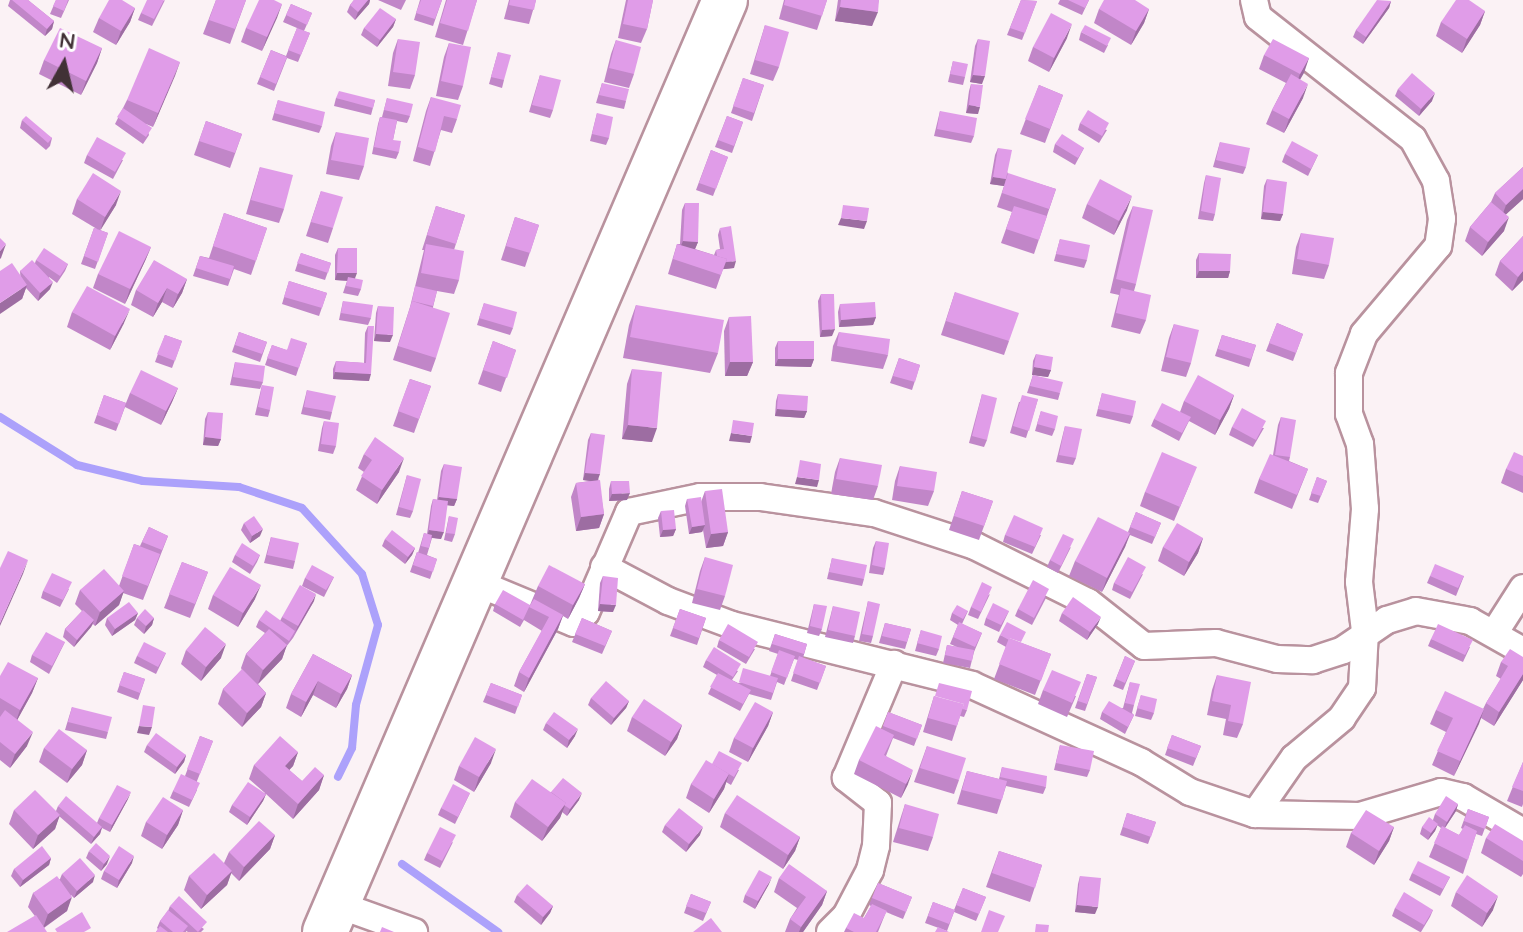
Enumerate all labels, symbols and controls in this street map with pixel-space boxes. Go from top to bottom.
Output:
north arrow [24,24,104,104]
text: N [57,25,77,55]

